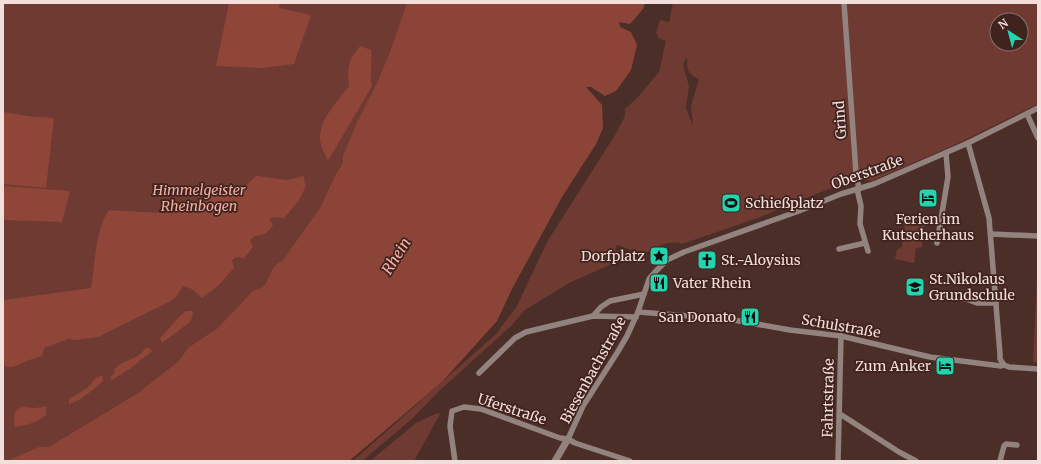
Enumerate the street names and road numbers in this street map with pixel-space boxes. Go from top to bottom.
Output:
street label: Grind [830,100,850,140]
street label: Oberstraße [829,151,905,193]
street label: Schulstraße [800,310,882,342]
street label: Biesenbachstraße [556,313,630,427]
street label: Fahrtstraße [818,358,838,438]
street label: Uferstraße [475,389,549,429]

